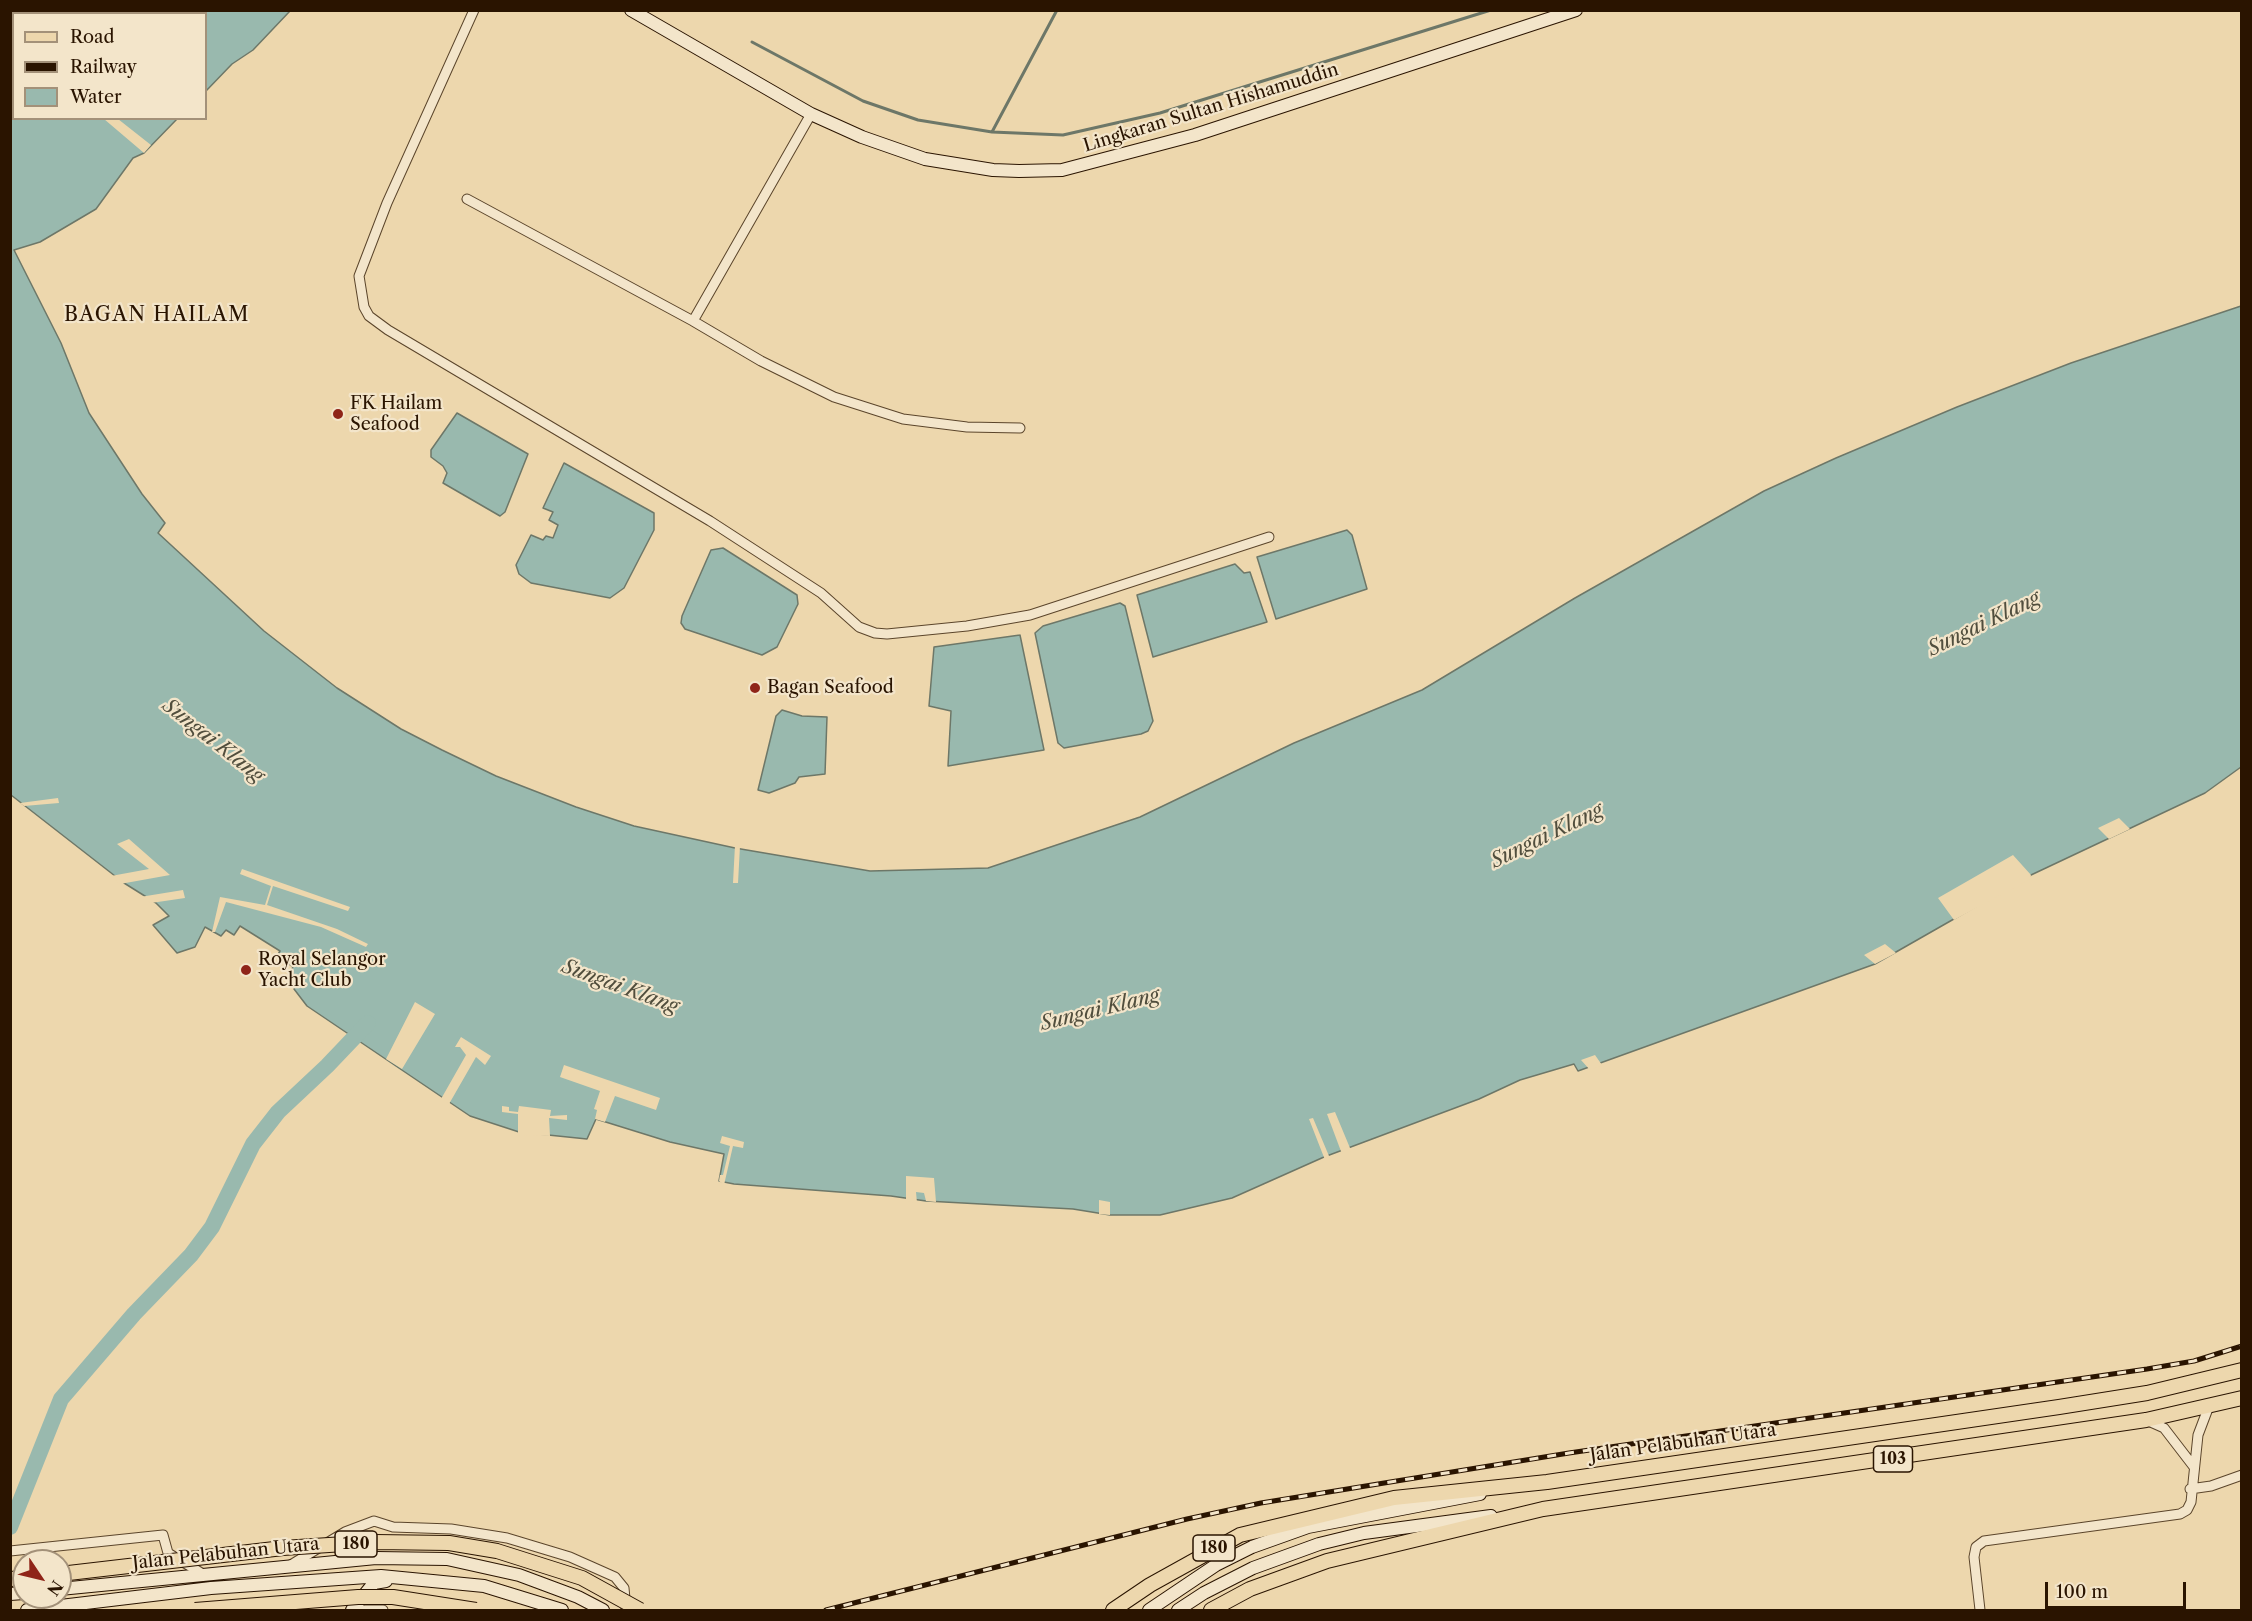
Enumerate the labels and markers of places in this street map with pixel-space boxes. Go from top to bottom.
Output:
place label: FK Hailam Seafood [350,393,442,436]
marker: FK Hailam Seafood [331,407,345,421]
place label: Bagan Seafood [767,677,894,699]
marker: Bagan Seafood [748,681,762,695]
place label: Royal Selangor Yacht Club [258,949,386,992]
marker: Royal Selangor Yacht Club [239,963,253,977]

